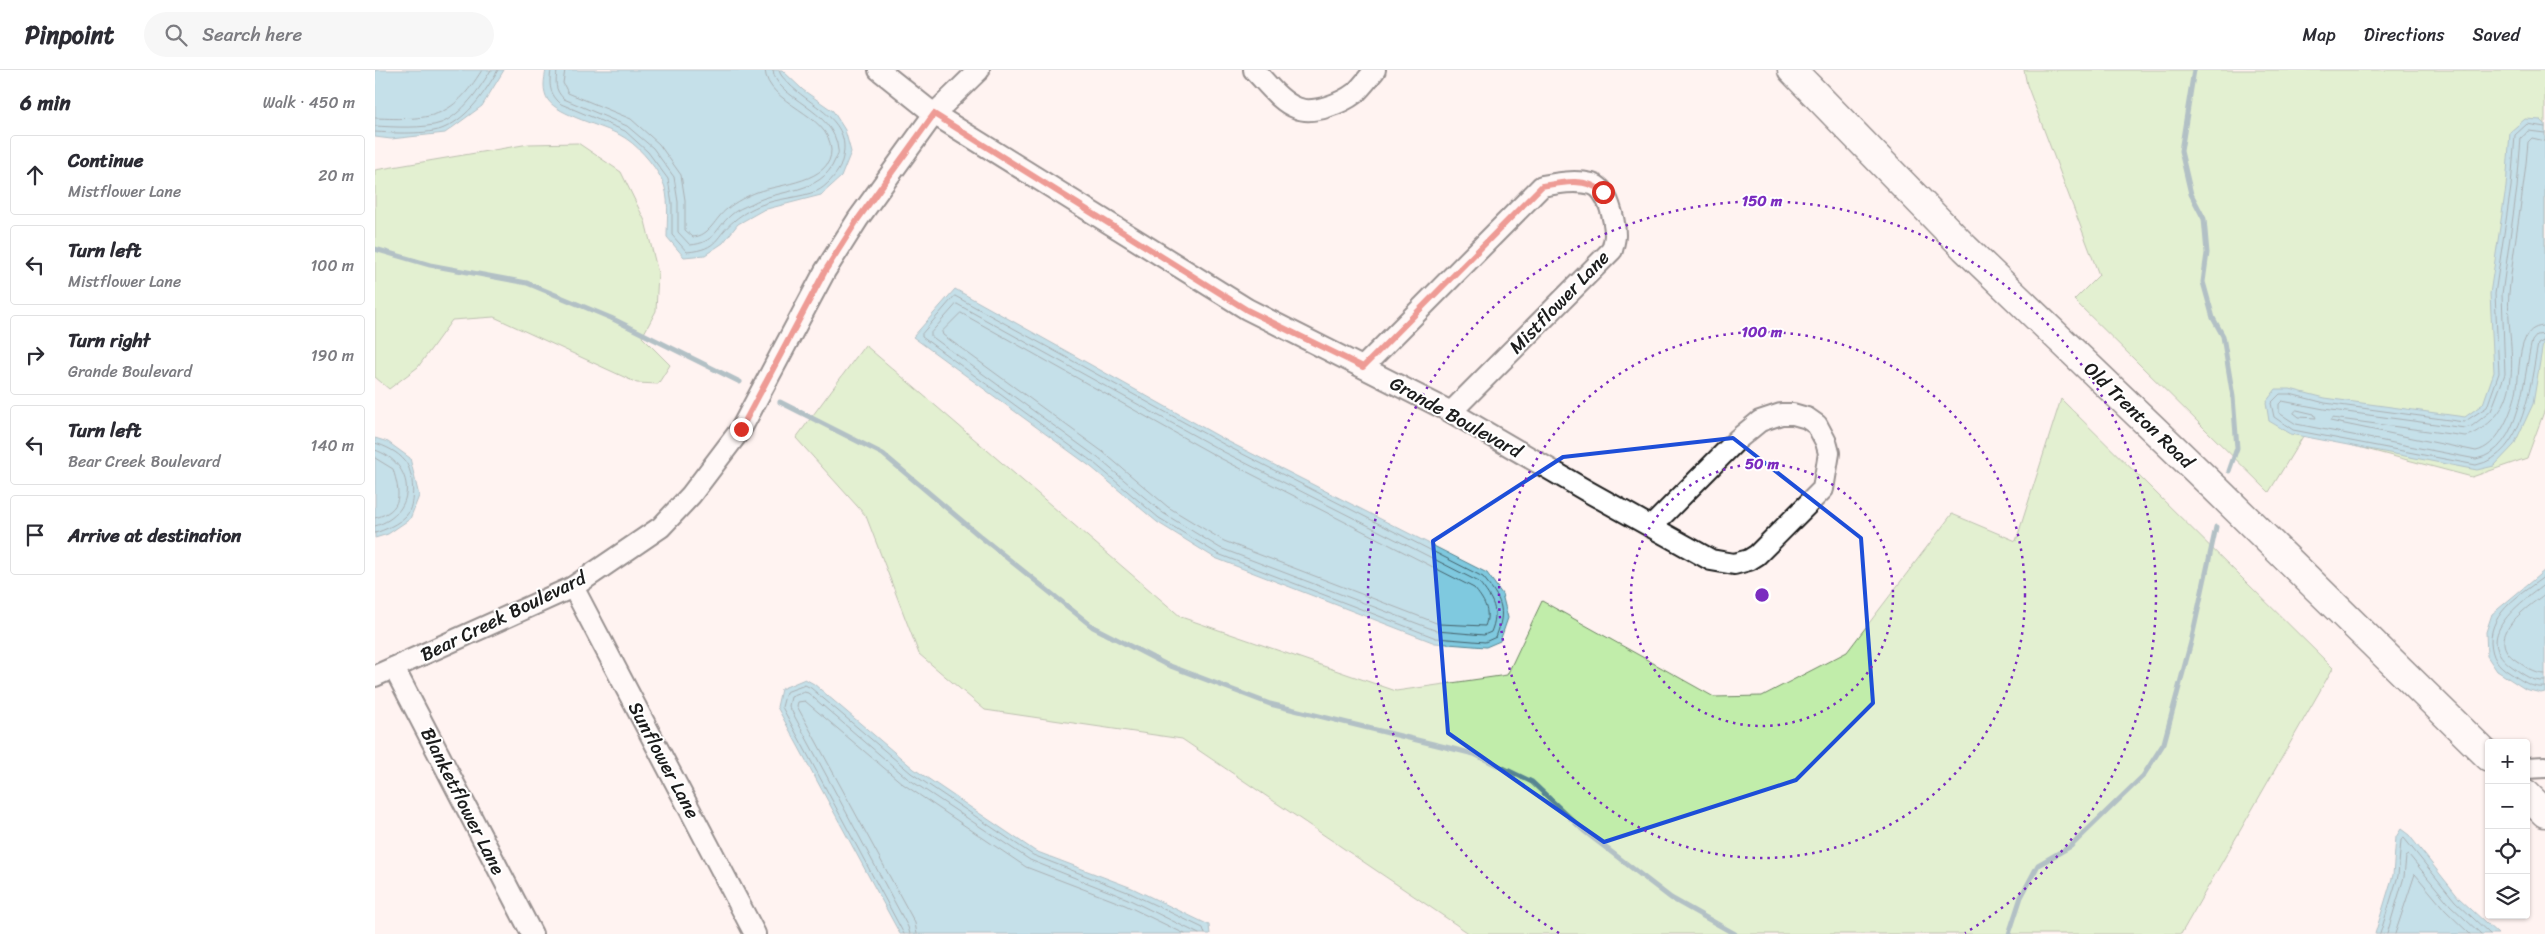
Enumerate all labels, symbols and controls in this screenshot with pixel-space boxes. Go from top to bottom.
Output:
search box [144,12,494,57]
text: Pinpoint [25,14,114,56]
text: Search here [202,18,302,51]
text: Map [2303,19,2336,51]
text: Directions [2364,19,2445,51]
text: Saved [2473,19,2520,51]
icon: search [162,21,190,49]
text: 6 min [20,84,71,122]
text: Walk · 450 m [263,88,355,117]
text: Continue [68,144,144,177]
icon: ahead [21,161,49,189]
text: 20 m [318,161,354,190]
text: Mistflower Lane [68,177,181,206]
route start [1592,181,1615,204]
text: 150 m [1742,188,1783,214]
text: Turn left [68,234,141,267]
street label: Mistflower Lane [1500,242,1618,362]
icon: left [21,251,49,279]
text: 100 m [310,251,354,280]
text: Mistflower Lane [68,267,181,296]
text: 100 m [1742,319,1783,345]
text: Turn right [68,324,150,357]
icon: right [21,341,49,369]
text: 190 m [311,341,354,370]
street label: Old Trenton Road [2076,353,2204,478]
text: Grande Boulevard [68,357,192,386]
street label: Grande Boulevard [1384,367,1530,468]
text: Turn left [68,414,141,447]
route end [730,418,753,441]
icon: left [21,431,49,459]
text: 140 m [311,431,354,460]
text: Bear Creek Boulevard [68,447,220,476]
text: 50 m [1745,451,1780,477]
text: Arrive at destination [68,519,241,552]
icon: arrive [21,521,49,549]
street label: Bear Creek Boulevard [414,561,593,671]
centre of rings [1753,586,1771,604]
street label: Sunflower Lane [619,695,709,825]
street label: Blanketflower Lane [412,721,514,881]
map controls [2485,739,2530,919]
button: + [2485,739,2530,784]
button: − [2485,784,2530,829]
button: locate [2485,829,2530,874]
button: layers [2485,874,2530,919]

